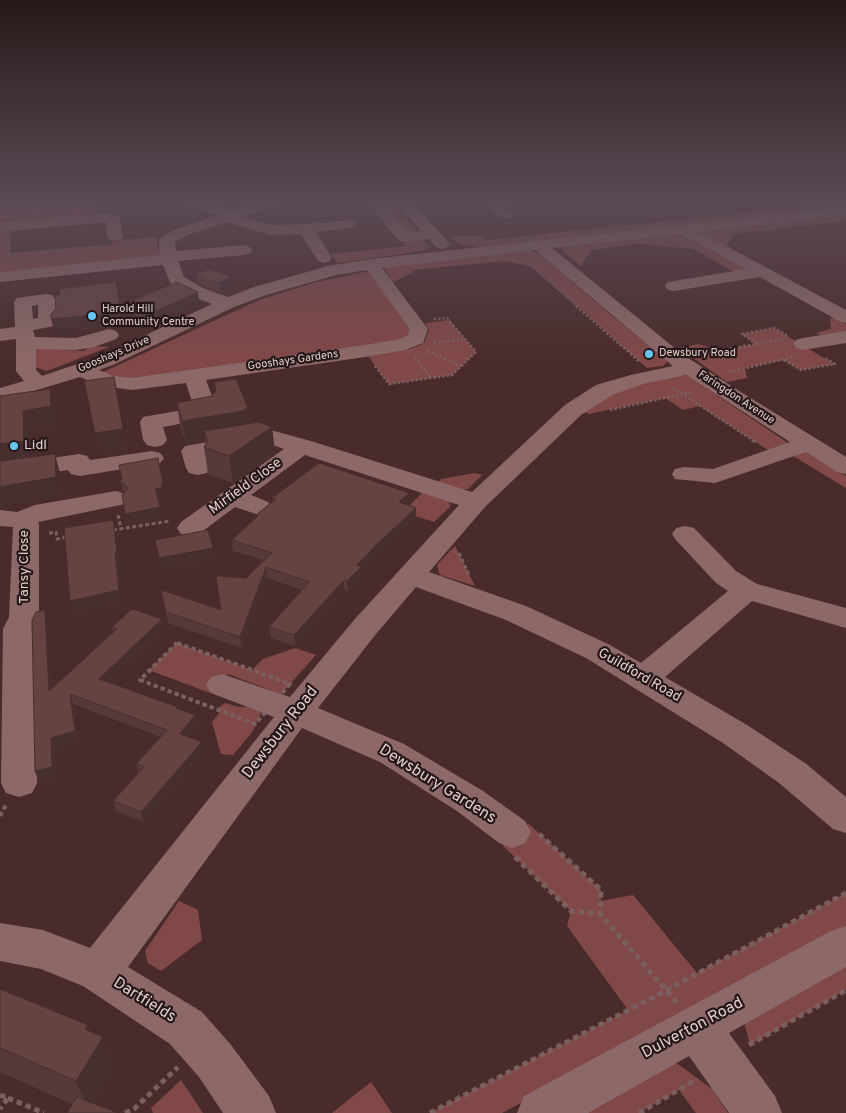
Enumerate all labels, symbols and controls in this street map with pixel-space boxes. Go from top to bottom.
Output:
place label: Harold Hill Community Centre [102,303,195,329]
marker: Harold Hill Community Centre [86,310,98,322]
street label: Gooshays Drive [76,334,152,376]
place label: Dewsbury Road [659,347,736,361]
street label: Gooshays Gardens [247,348,339,374]
marker: Dewsbury Road [643,348,655,360]
street label: Faringdon Avenue [695,368,777,428]
place label: Lidl [24,438,47,454]
marker: Lidl [8,440,20,452]
street label: Mirfield Close [207,455,285,519]
street label: Tansy Close [17,530,33,604]
street label: Guildford Road [594,645,684,707]
street label: Dewsbury Road [239,683,323,783]
street label: Dewsbury Gardens [375,741,499,829]
street label: Dartfields [109,974,179,1028]
street label: Dulverton Road [639,994,747,1064]

